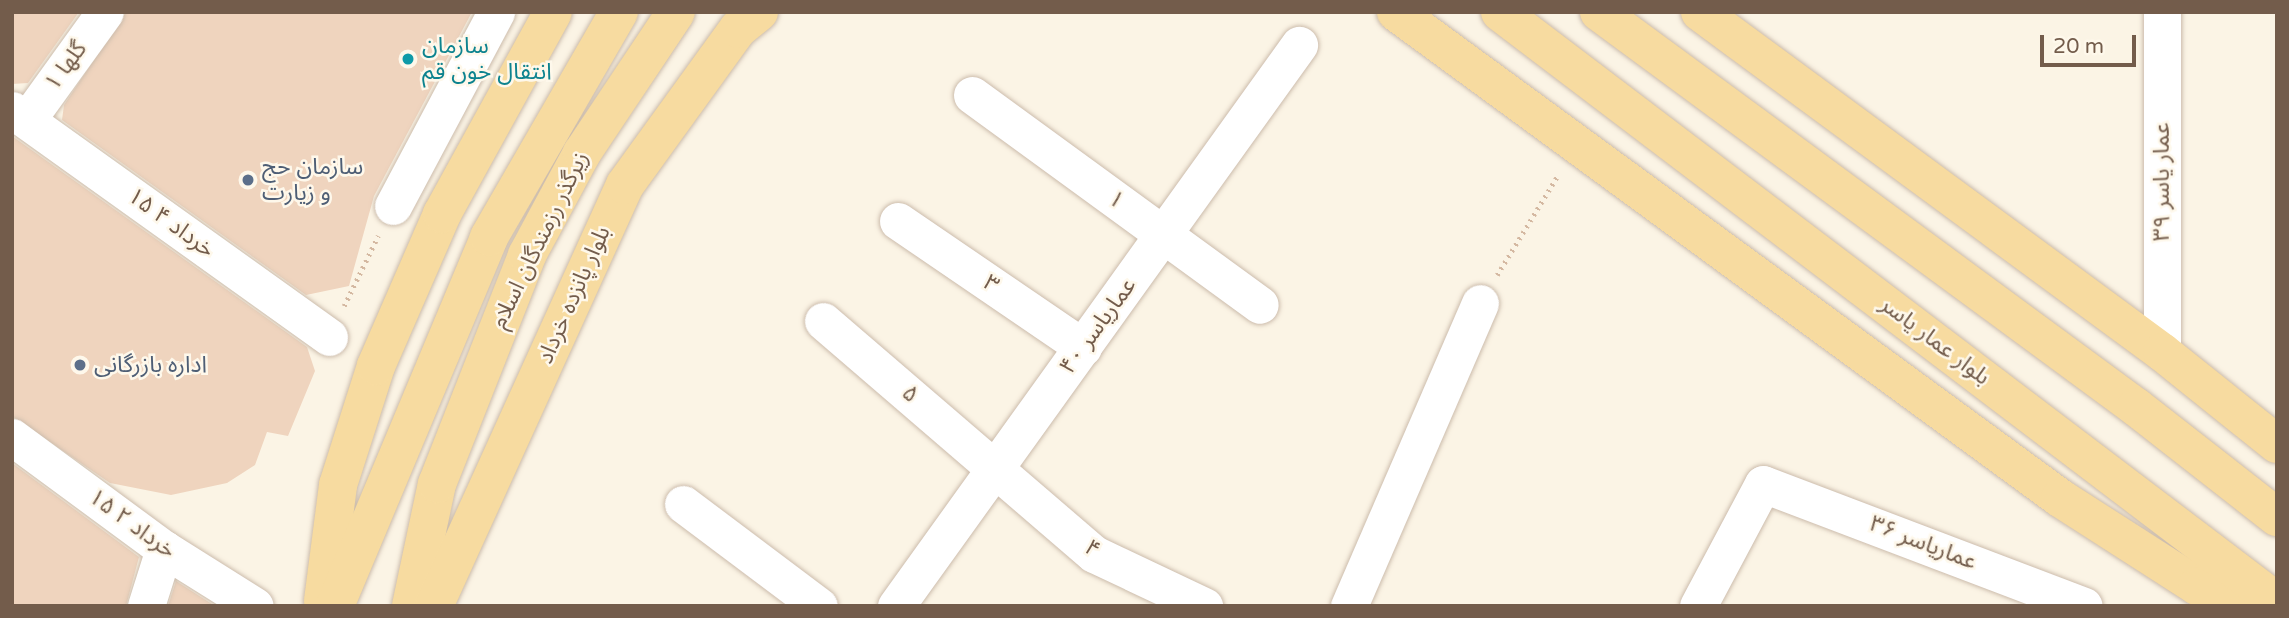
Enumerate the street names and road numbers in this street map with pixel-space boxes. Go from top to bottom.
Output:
street label: گلها ۱ [39,36,93,96]
street label: عمار یاسر ۳۹ [2148,123,2176,241]
street label: زیرگذر رزمندگان اسلام [485,147,595,333]
street label: ۱۵ خرداد ۴ [122,182,220,264]
street label: ۱ [1103,185,1129,215]
street label: بلوار پانزده خرداد [531,222,617,368]
street label: ۳ [978,269,1004,299]
street label: عماریاسر ۴۰ [1054,272,1142,380]
street label: بلوار عمار یاسر [1875,291,1995,391]
street label: ۵ [896,379,924,409]
street label: ۱۵ خرداد ۲ [83,483,181,565]
street label: عماریاسر ۳۶ [1866,510,1980,576]
street label: ۴ [1079,534,1105,564]

